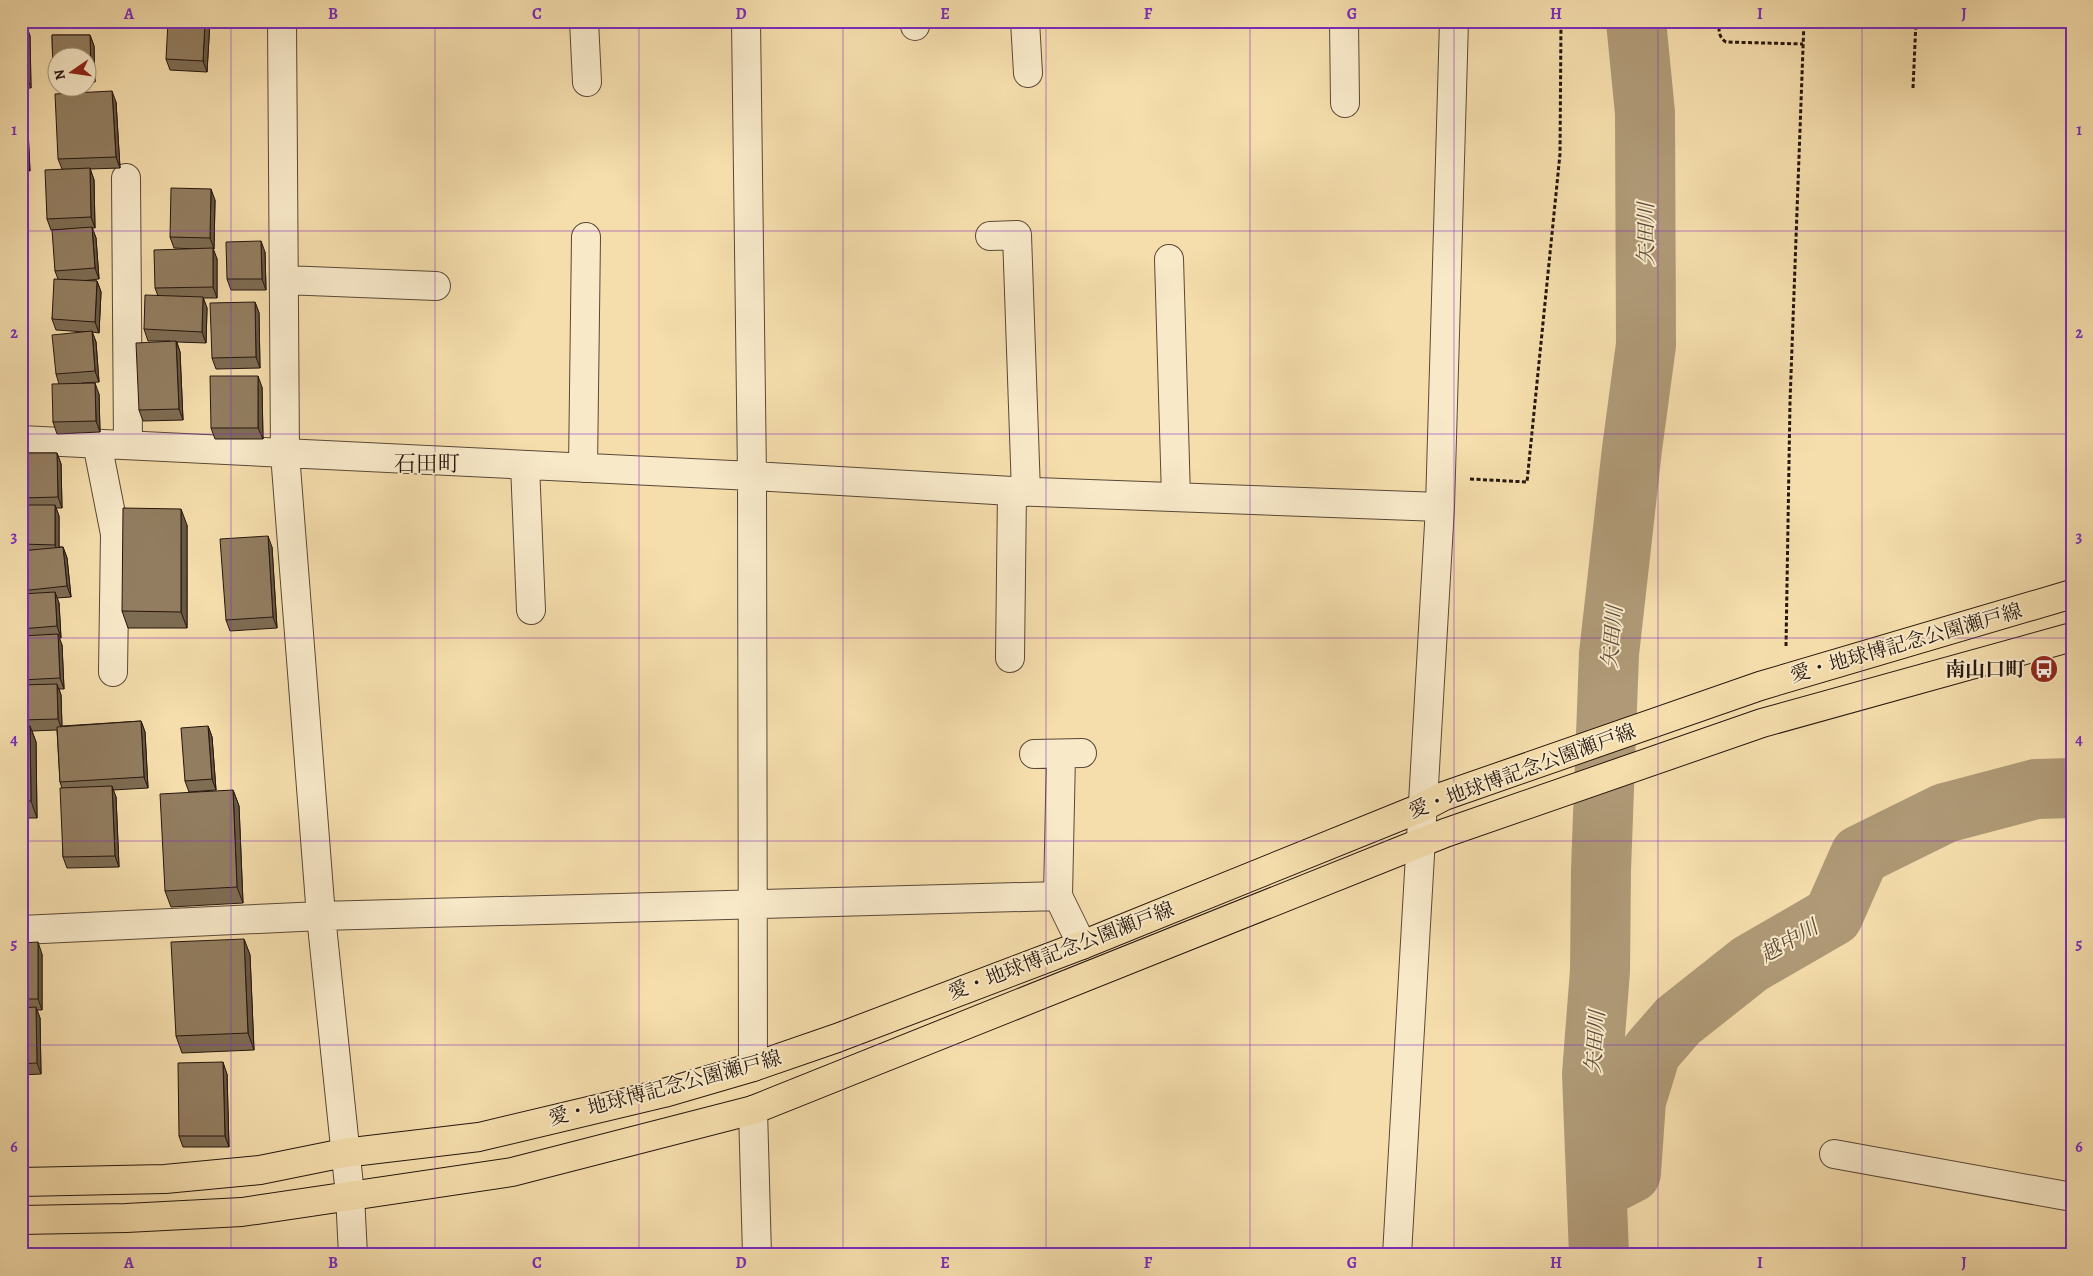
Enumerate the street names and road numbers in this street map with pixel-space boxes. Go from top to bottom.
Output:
street label: 愛・地球博記念公園瀬戸線 [1787,597,2025,689]
street label: 愛・地球博記念公園瀬戸線 [1405,717,1639,825]
street label: 愛・地球博記念公園瀬戸線 [944,895,1178,1007]
street label: 愛・地球博記念公園瀬戸線 [546,1044,784,1132]

